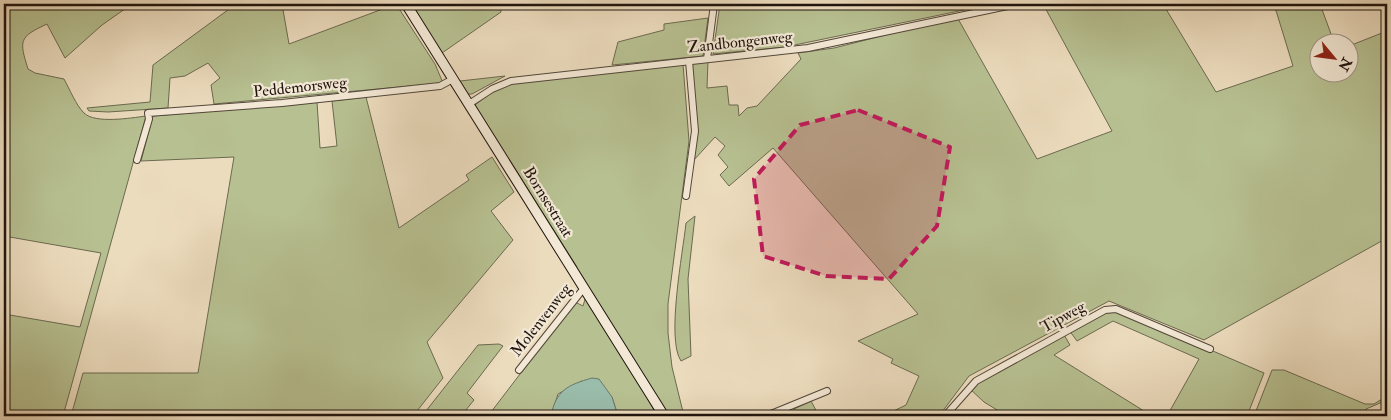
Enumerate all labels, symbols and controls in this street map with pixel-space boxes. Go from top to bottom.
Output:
street label: Zandbongenweg [687,26,795,57]
north arrow [1308,32,1358,82]
text: N [1334,54,1356,74]
street label: Peddemorsweg [252,72,349,102]
street label: Bornsestraat [518,163,578,241]
street label: Molenvenweg [506,279,576,361]
street label: Tipweg [1037,296,1090,338]

